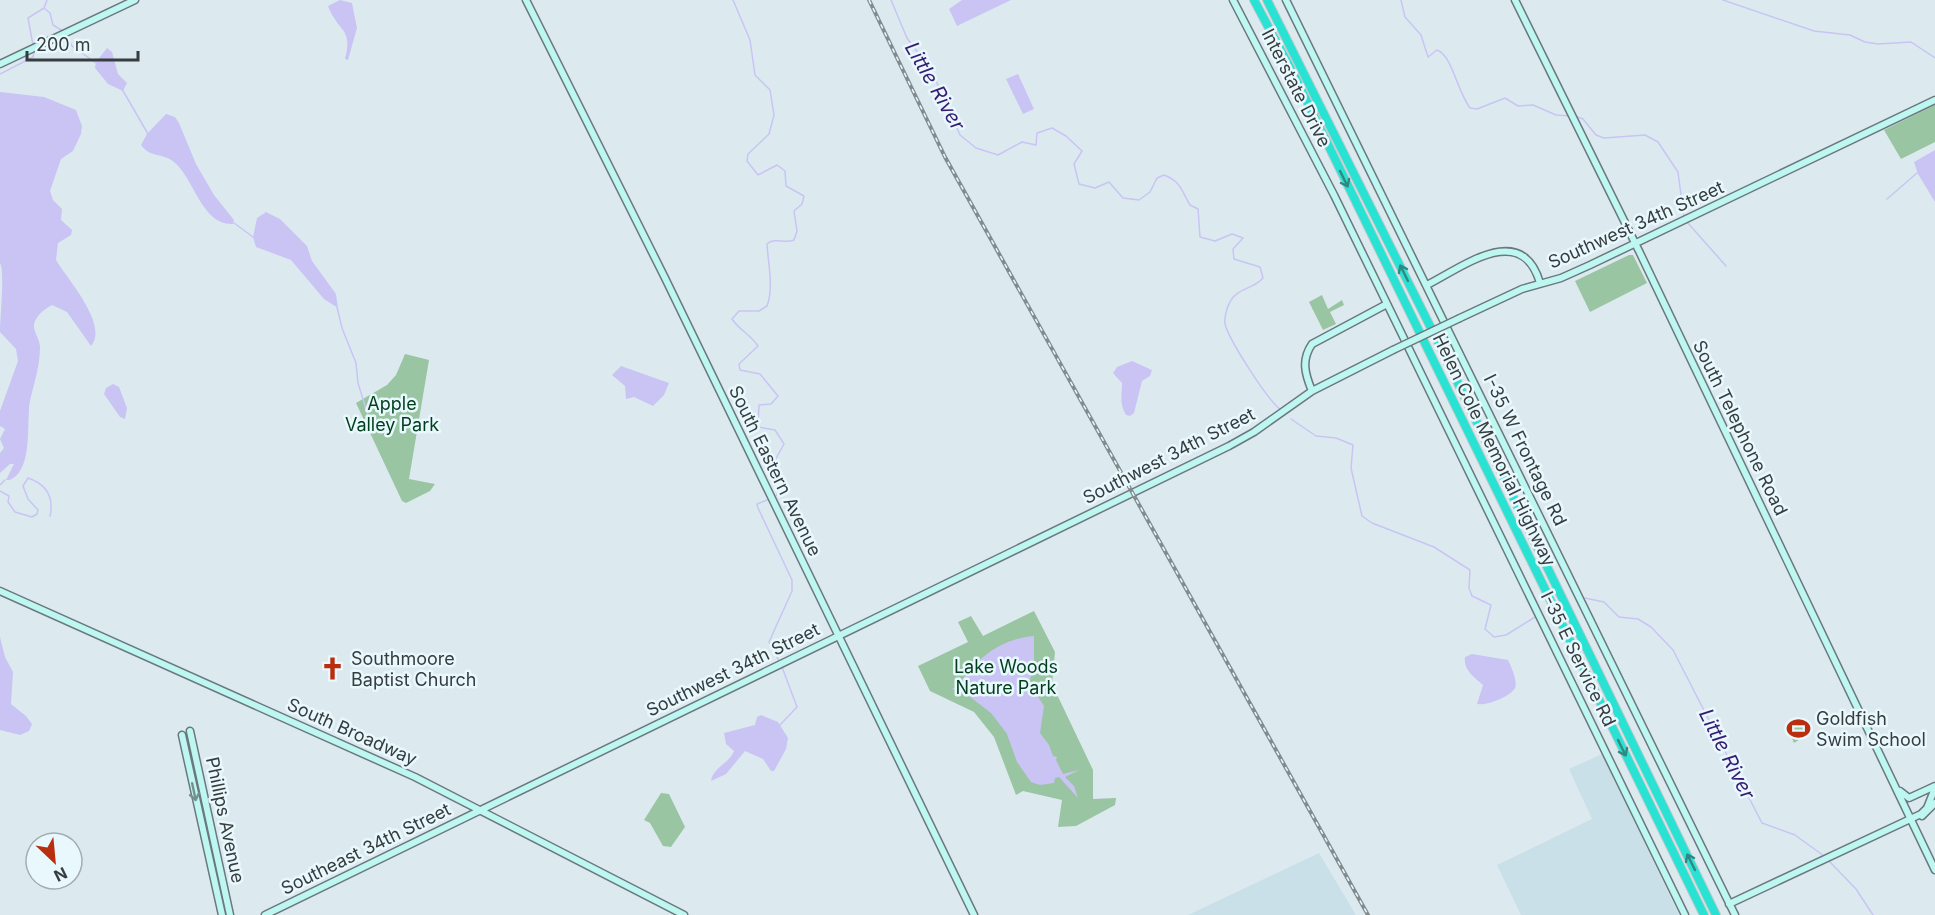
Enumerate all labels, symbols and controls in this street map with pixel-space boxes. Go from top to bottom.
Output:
scale bar [27,24,138,62]
street label: Interstate Drive [1258,25,1335,150]
text: 200 m [36,34,91,55]
water label: Little River [900,37,970,135]
one-way arrow [1339,169,1351,187]
street label: Southwest 34th Street [1545,176,1727,273]
one-way arrow [1397,264,1409,282]
street label: Helen Cole Memorial Highway [1429,330,1560,570]
street label: South Telephone Road [1689,337,1792,519]
street label: I-35 W Frontage Rd [1480,371,1571,529]
street label: South Eastern Avenue [725,382,826,560]
park label: Apple Valley Park [345,393,439,435]
street label: Southwest 34th Street [1079,403,1258,508]
street label: I-35 E Service Rd [1537,588,1620,730]
street label: Southwest 34th Street [643,618,823,721]
place label: Southmoore Baptist Church [351,648,476,690]
church icon: Southmoore Baptist Church [320,656,346,682]
park label: Lake Woods Nature Park [954,656,1058,698]
street label: South Broadway [284,694,420,770]
water label: Little River [1694,705,1760,804]
place label: Goldfish Swim School [1816,708,1926,750]
sports icon: Goldfish Swim School [1785,716,1811,742]
one-way arrow [1617,738,1629,756]
street label: Phillips Avenue [202,755,249,885]
one-way arrow [189,783,201,802]
street label: Southeast 34th Street [278,798,454,899]
north arrow [24,831,84,891]
one-way arrow [1684,854,1696,872]
text: N [51,863,70,886]

